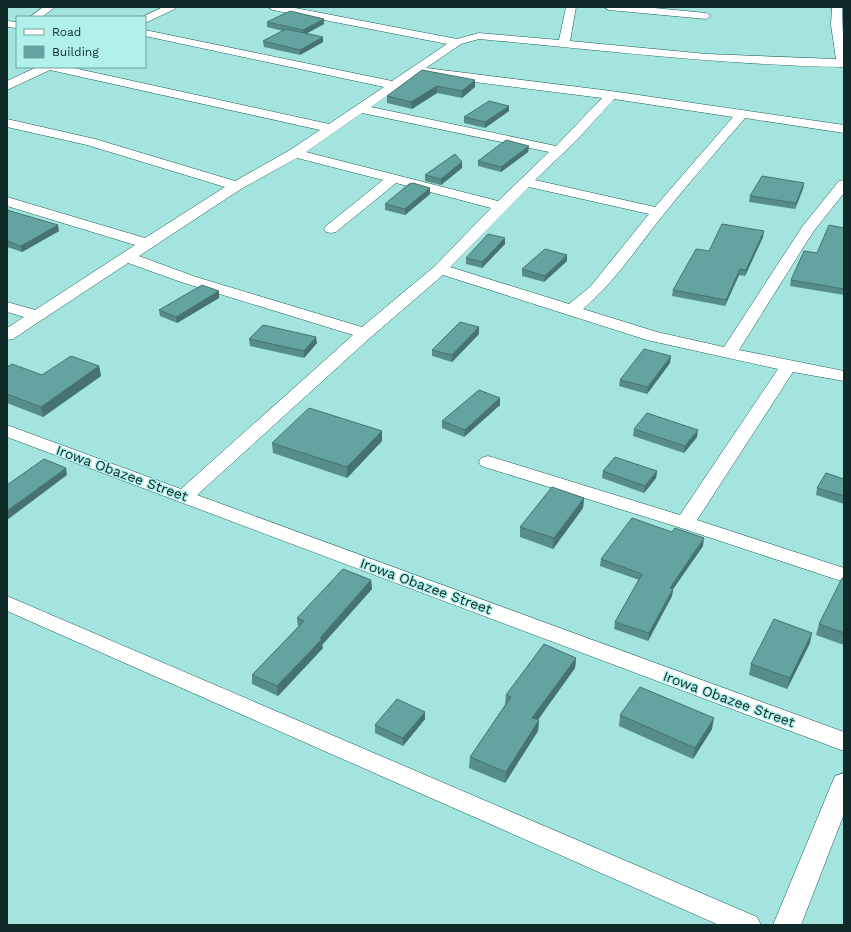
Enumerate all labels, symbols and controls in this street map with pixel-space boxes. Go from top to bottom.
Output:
legend [16,16,146,68]
text: Road [52,25,81,39]
text: Building [52,45,99,59]
street label: Irowa Obazee Street [54,442,190,504]
street label: Irowa Obazee Street [358,555,494,617]
street label: Irowa Obazee Street [661,668,797,730]

